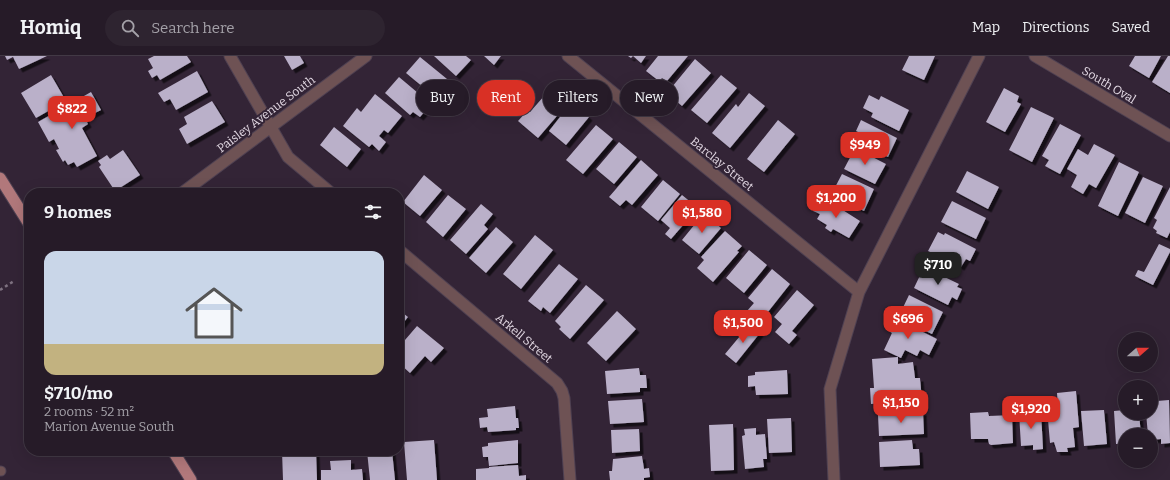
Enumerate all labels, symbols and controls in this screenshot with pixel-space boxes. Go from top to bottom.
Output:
search box [105,10,385,46]
text: Homiq [20,16,81,39]
icon: search [119,17,141,39]
text: Search here [151,19,234,37]
text: Map [972,19,1000,36]
text: Directions [1022,19,1090,36]
text: Saved [1112,19,1150,36]
street label: South Oval [1080,63,1139,107]
street label: Paisley Avenue South [214,72,318,155]
chip: Buy [416,80,469,116]
chip: Rent [477,80,535,116]
chip: Filters [543,80,612,116]
chip: New [620,80,678,116]
pin: $822 [48,96,96,130]
text: $822 [57,101,87,116]
pin: $949 [841,132,889,166]
street label: Barclay Street [688,134,757,194]
text: $949 [849,137,881,152]
pin: $1,200 [803,185,869,219]
text: $1,200 [816,190,856,205]
pin: $1,580 [669,200,735,234]
icon: filters [362,201,384,223]
text: 9 homes [44,202,112,223]
text: $1,580 [682,205,722,220]
pin: $710 [914,252,962,286]
text: $710 [924,257,952,272]
icon: home [178,277,250,349]
pin: $696 [884,306,932,340]
street label: Arkell Street [493,310,556,366]
pin: $1,500 [710,310,776,344]
text: $696 [893,311,923,326]
text: $1,500 [723,315,763,330]
north arrow [1118,332,1158,372]
map controls [1118,332,1158,468]
button: + [1118,380,1158,420]
text: $710/mo [44,383,113,404]
pin: $1,150 [868,390,934,424]
text: $1,150 [882,395,920,410]
pin: $1,920 [998,396,1064,430]
text: $1,920 [1011,401,1051,416]
text: 2 rooms · 52 m² [44,404,134,419]
text: Marion Avenue South [44,419,174,434]
button: − [1118,428,1158,468]

